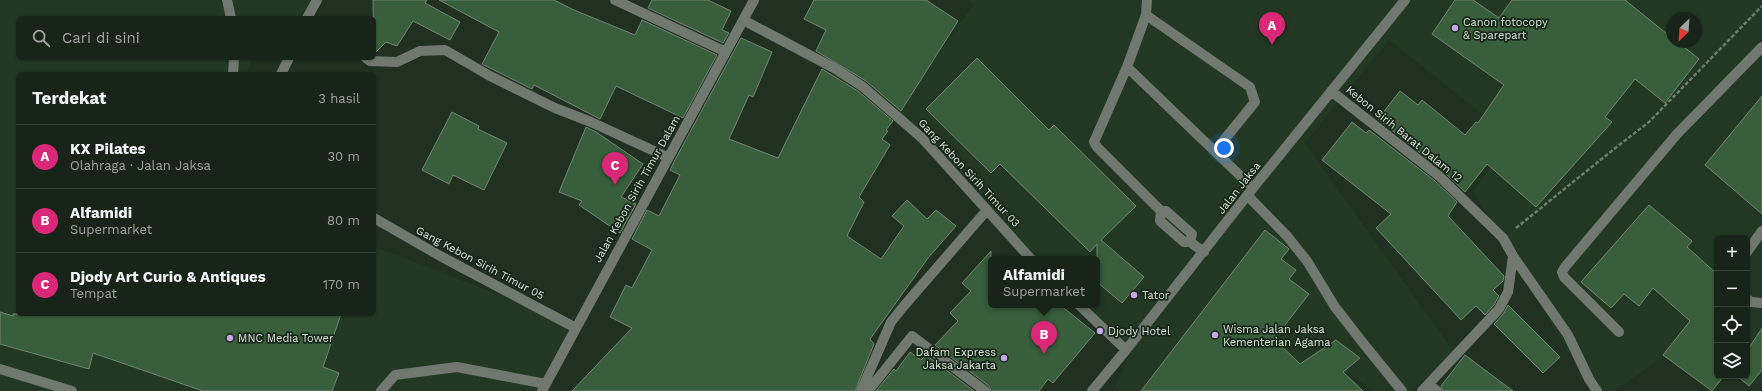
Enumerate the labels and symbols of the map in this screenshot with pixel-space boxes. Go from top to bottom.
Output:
pin: A [1259,12,1285,45]
north arrow [1666,12,1702,48]
place label: Canon fotocopy & Sparepart [1463,16,1548,42]
marker: Canon fotocopy & Sparepart [1450,23,1460,33]
street label: Kebon Sirih Barat Dalam 12 [1343,83,1465,185]
street label: Jalan Kebon Sirih Timur Dalam [591,113,683,265]
street label: Gang Kebon Sirih Timur 03 [915,116,1023,230]
your location [1214,138,1234,158]
pin: C [602,152,628,185]
street label: Jalan Jaksa [1215,159,1263,217]
street label: Gang Kebon Sirih Timur 05 [414,224,546,302]
place label: Tator [1142,289,1170,302]
marker: Tator [1129,290,1139,300]
pin: B [1031,321,1057,354]
place label: Wisma Jalan Jaksa Kementerian Agama [1223,323,1330,349]
place label: Djody Hotel [1108,325,1171,338]
marker: Djody Hotel [1095,326,1105,336]
marker: Wisma Jalan Jaksa Kementerian Agama [1210,330,1220,340]
place label: MNC Media Tower [238,332,334,345]
marker: MNC Media Tower [225,333,235,343]
place label: Dafam Express Jaksa Jakarta [915,346,996,372]
marker: Dafam Express Jaksa Jakarta [999,353,1009,363]

